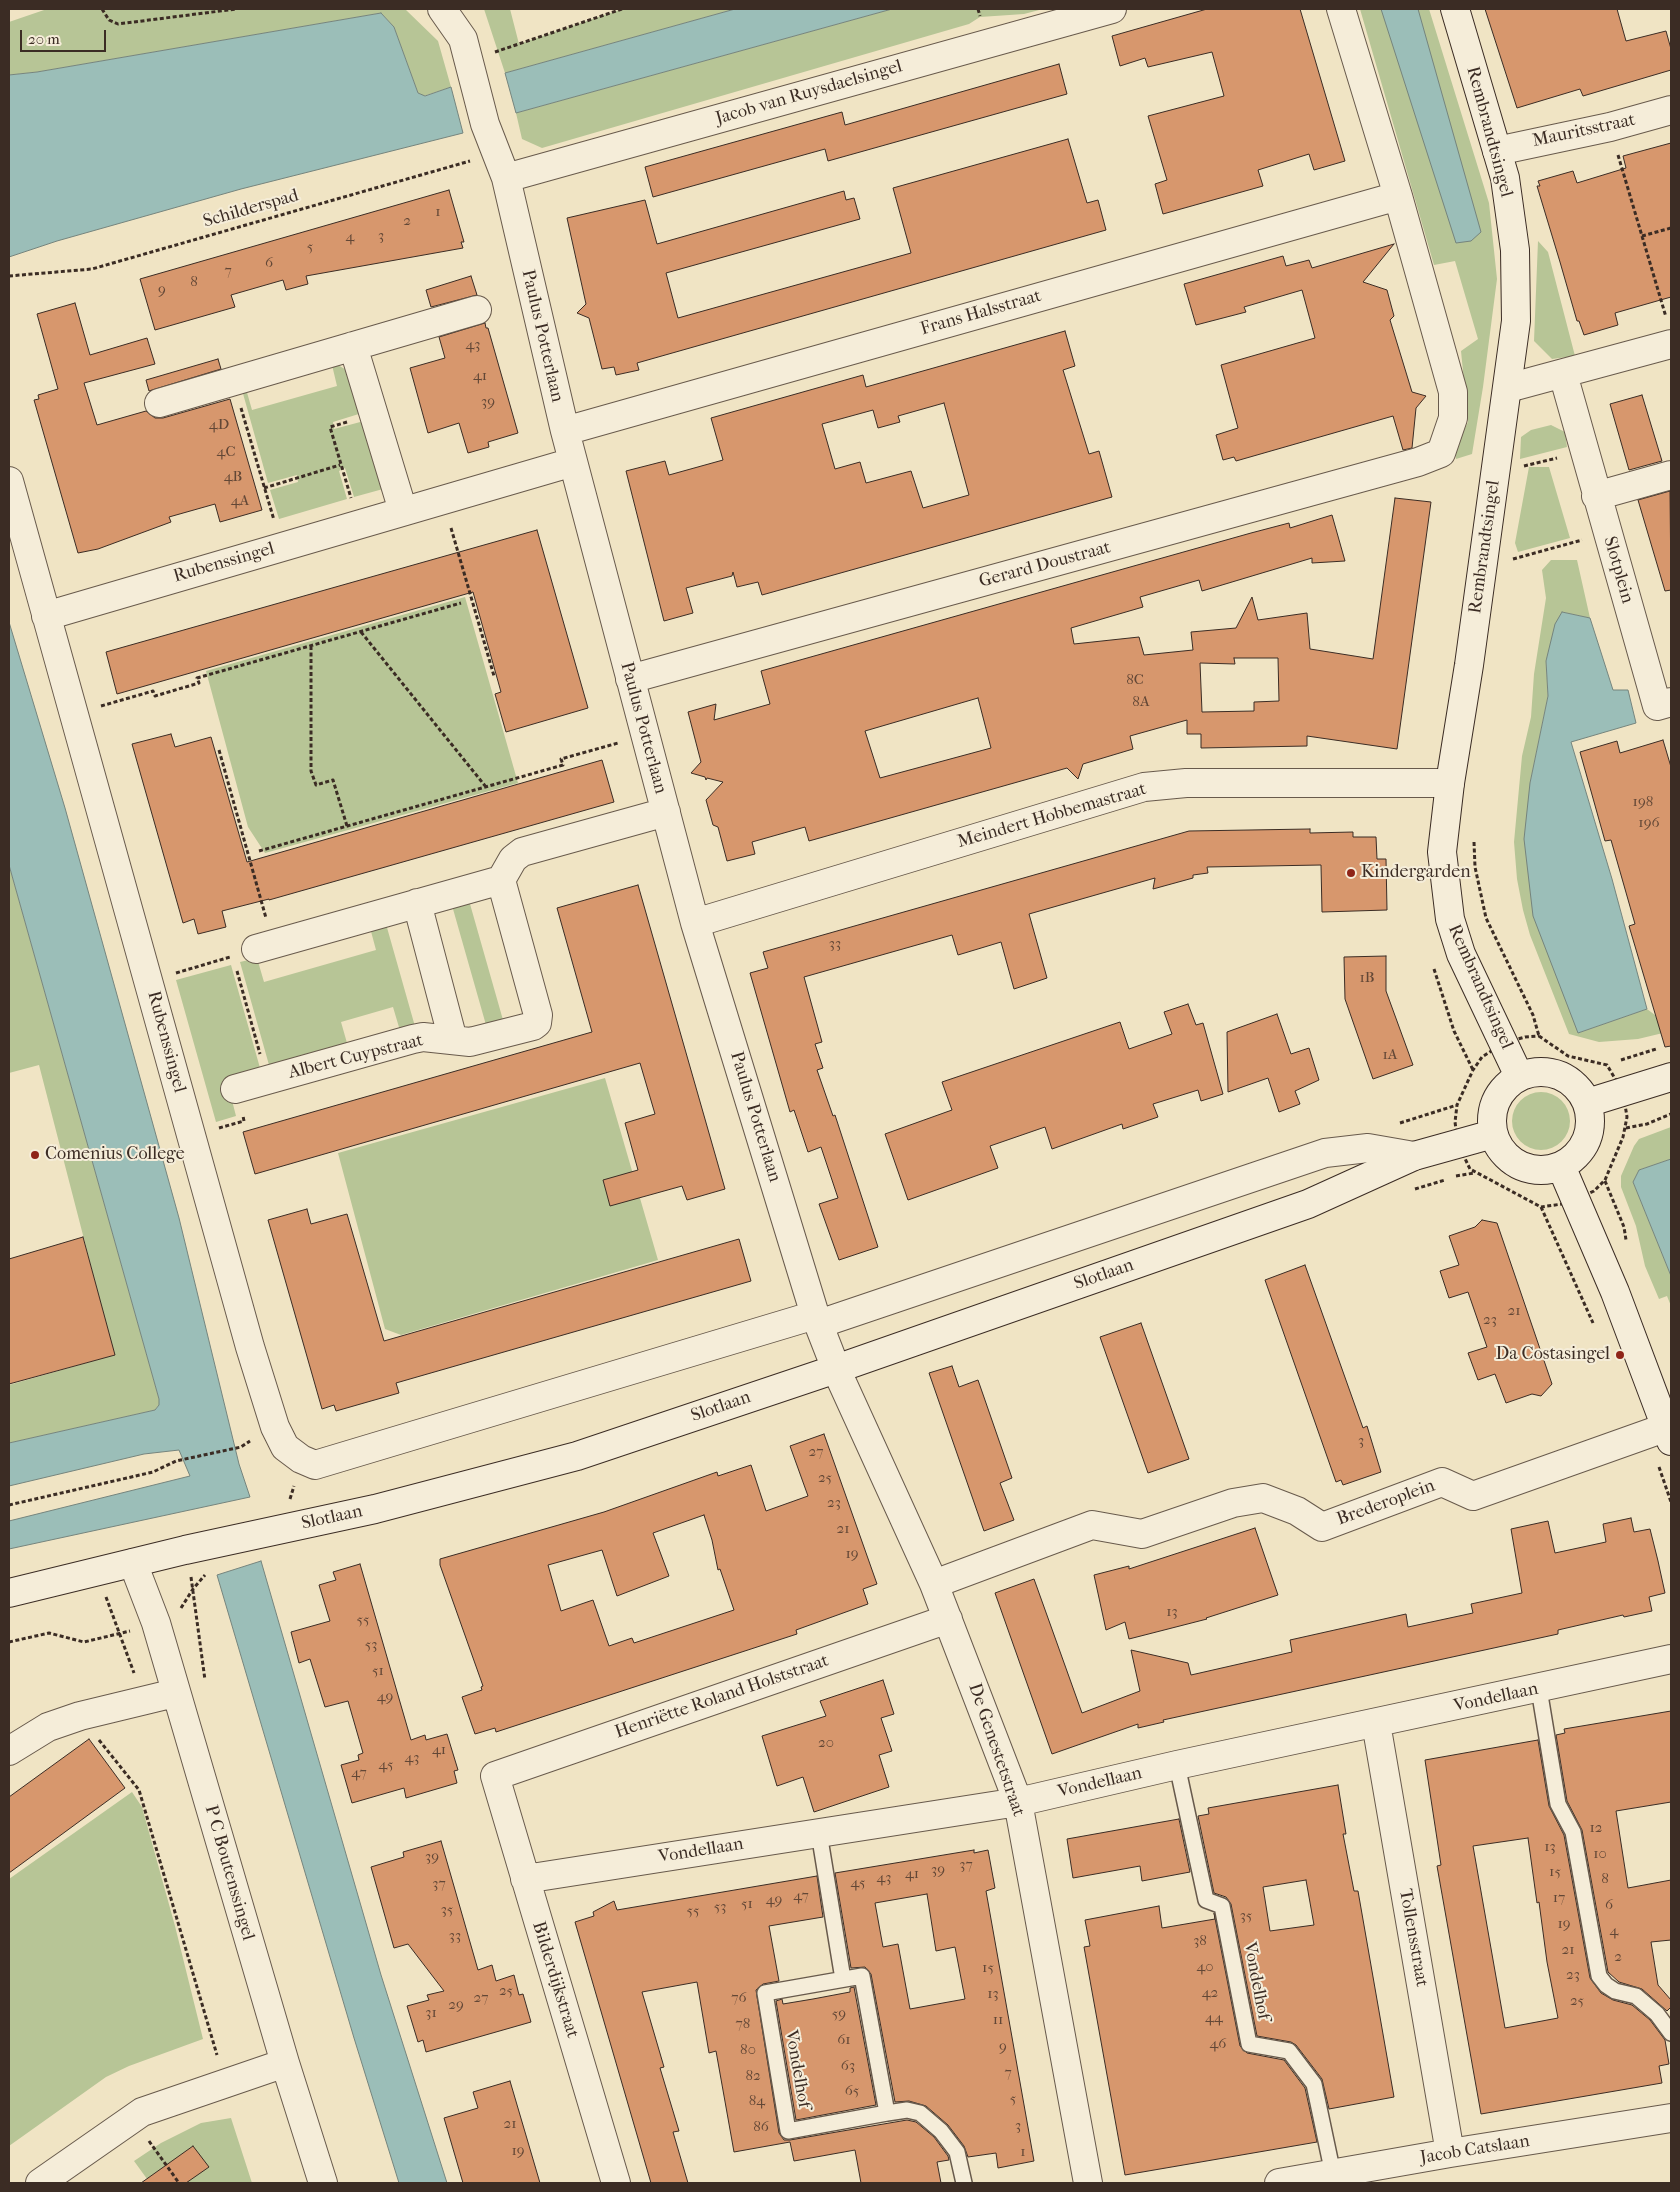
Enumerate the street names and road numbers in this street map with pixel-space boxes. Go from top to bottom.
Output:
street label: Jacob van Ruysdaelsingel [713,56,905,130]
street label: Rembrandtsingel [1461,64,1517,200]
street label: Mauritsstraat [1531,110,1637,152]
street label: Schilderspad [201,185,301,233]
street label: Paulus Potterlaan [516,268,568,404]
street label: Frans Halsstraat [918,285,1044,341]
street label: Rembrandtsingel [1465,479,1505,615]
street label: Slotplein [1598,534,1638,606]
street label: Gerard Doustraat [977,537,1113,593]
street label: Rubenssingel [171,538,277,588]
street label: Paulus Potterlaan [615,660,671,796]
street label: Meindert Hobbemastraat [955,779,1149,853]
street label: Rembrandtsingel [1443,921,1517,1053]
street label: Rubenssingel [142,989,190,1095]
street label: Albert Cuypstraat [286,1030,426,1084]
street label: Paulus Potterlaan [725,1049,785,1185]
street label: Slotlaan [1071,1255,1137,1295]
street label: Slotlaan [688,1387,754,1427]
street label: Brederoplein [1334,1475,1438,1531]
street label: Slotlaan [300,1501,364,1535]
street label: Henriëtte Roland Holststraat [612,1650,832,1744]
street label: Vondellaan [1452,1679,1540,1717]
street label: De Genestetstraat [963,1680,1029,1820]
street label: Vondellaan [1056,1763,1144,1803]
street label: P C Boutenssingel [199,1803,259,1943]
street label: Vondellaan [657,1834,745,1868]
street label: Tollensstraat [1394,1887,1432,1989]
street label: Bilderdijkstraat [527,1919,583,2041]
street label: Vondelhof [1238,1940,1274,2022]
street label: Vondelhof [780,2028,814,2110]
street label: Jacob Catslaan [1419,2131,1531,2169]

